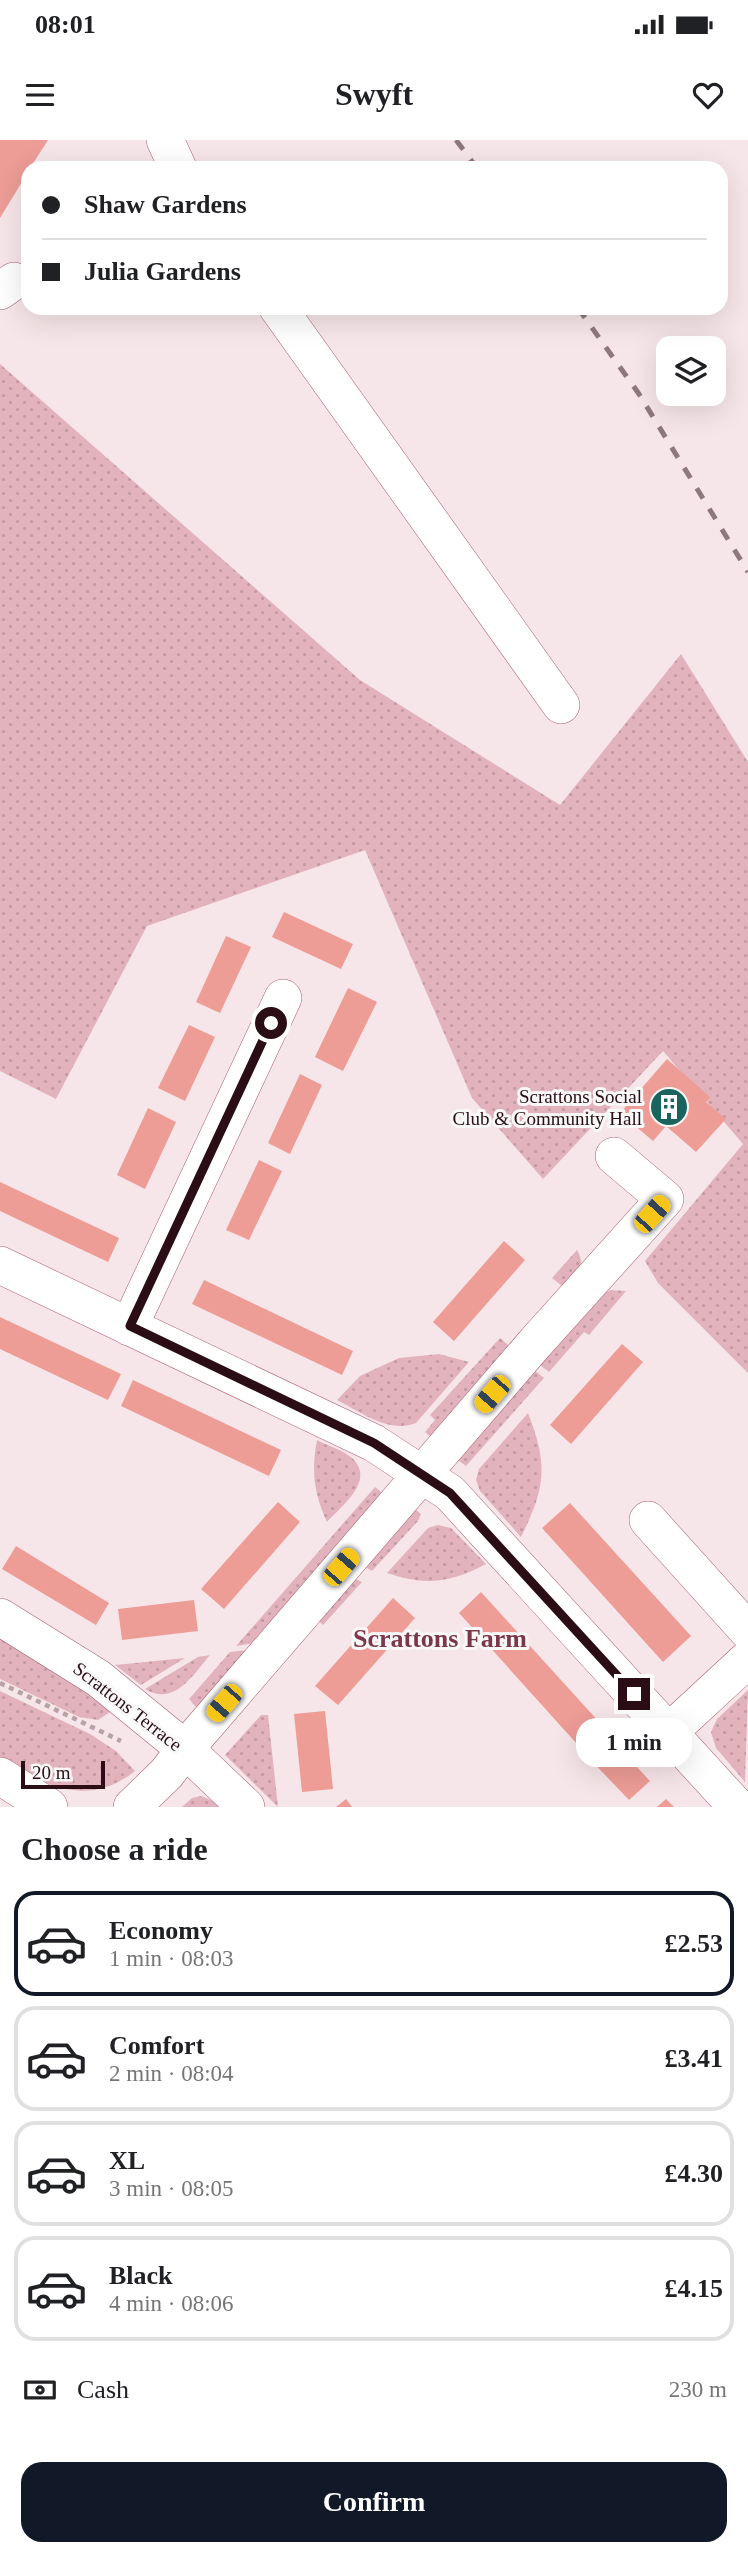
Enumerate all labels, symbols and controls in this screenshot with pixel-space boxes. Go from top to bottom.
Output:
text: 08:01 [35,10,96,39]
icon: menu [21,76,59,114]
text: Swyft [335,76,413,112]
icon: heart [689,76,727,114]
text: Shaw Gardens [84,190,247,219]
text: Julia Gardens [84,257,241,286]
map controls [656,336,726,406]
button: layers [656,336,726,406]
route start [255,1007,287,1039]
place label: Scrattons Social Club & Community Hall [453,1086,642,1129]
building icon: Scrattons Social Club & Community Hall [648,1086,690,1128]
car [631,1191,674,1237]
car [471,1371,514,1417]
car [320,1544,363,1590]
district label: Scrattons Farm [353,1624,527,1653]
street label: Scrattons Terrace [69,1658,186,1755]
route end [618,1678,650,1710]
car [203,1680,246,1726]
callout: 1 min [576,1718,692,1768]
text: 1 min [606,1730,662,1755]
scale bar [21,1758,105,1790]
text: 20 m [32,1762,71,1783]
text: Choose a ride [21,1831,208,1867]
icon: car [25,1912,88,1975]
text: Economy [109,1916,213,1945]
text: £2.53 [665,1929,723,1958]
text: 1 min · 08:03 [109,1946,234,1971]
icon: car [25,2027,88,2090]
text: Comfort [109,2031,204,2060]
text: £3.41 [665,2044,723,2073]
text: 2 min · 08:04 [109,2061,234,2086]
icon: car [25,2142,88,2205]
text: XL [109,2146,145,2175]
text: £4.30 [665,2159,723,2188]
text: 3 min · 08:05 [109,2176,234,2201]
icon: car [25,2257,88,2320]
text: Black [109,2261,173,2290]
text: £4.15 [665,2274,723,2303]
text: 4 min · 08:06 [109,2291,234,2316]
icon: cash [21,2371,59,2409]
text: Cash [77,2375,129,2404]
text: 230 m [669,2377,727,2402]
button: Confirm [21,2462,727,2542]

